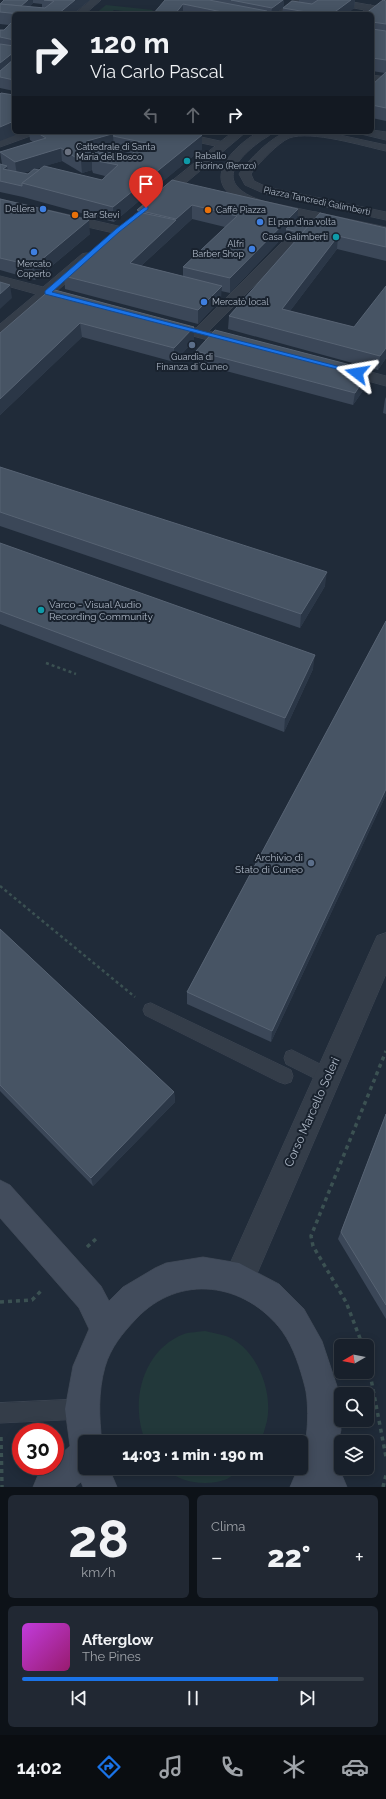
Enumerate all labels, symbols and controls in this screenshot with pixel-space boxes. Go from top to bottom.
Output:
text: 120 m [90,27,170,60]
icon: right [24,28,76,80]
text: Via Carlo Pascal [90,61,223,82]
icon: left [140,104,162,126]
icon: ahead [182,104,204,126]
icon: right [224,104,246,126]
place label: Cattedrale di Santa Maria del Bosco [76,142,155,162]
marker: Cattedrale di Santa Maria del Bosco [63,147,73,157]
place label: Raballo Fiorino (Renzo) [195,151,257,171]
marker: Raballo Fiorino (Renzo) [182,156,192,166]
pin [129,167,163,208]
icon: arrive [135,173,157,195]
street label: Piazza Tancredi Galimberti [263,185,371,217]
place label: Dellera [5,204,35,214]
marker: Dellera [38,204,48,214]
marker: Caffè Piazza [203,205,213,215]
place label: Caffè Piazza [216,205,266,215]
marker: Bar Stevi [70,210,80,220]
place label: Bar Stevi [83,210,119,220]
marker: El pan d'na volta [255,217,265,227]
place label: El pan d'na volta [268,217,336,227]
place label: Casa Galimberti [262,232,328,242]
marker: Casa Galimberti [331,232,341,242]
place label: Alfri Barber Shop [192,239,244,259]
marker: Alfri Barber Shop [247,244,257,254]
marker: Mercato Coperto [29,247,39,257]
place label: Mercato Coperto [17,259,51,279]
marker: Mercatò local [199,297,209,307]
place label: Mercatò local [212,297,269,307]
marker: Guardia di Finanza di Cuneo [187,340,197,350]
place label: Guardia di Finanza di Cuneo [156,352,228,372]
position arrow [336,352,378,394]
place label: Varco - Visual Audio Recording Community [49,599,153,622]
marker: Varco - Visual Audio Recording Community [36,605,46,615]
place label: Archivio di Stato di Cuneo [235,852,303,875]
marker: Archivio di Stato di Cuneo [306,858,316,868]
street label: Corso Marcello Soleri [282,1055,342,1169]
north arrow [334,1339,374,1379]
map controls [334,1339,374,1475]
button: search [334,1387,374,1427]
speed limit sign: 30 [12,1423,64,1475]
button: layers [334,1435,374,1475]
text: 14:03 · 1 min · 190 m [122,1446,264,1464]
text: 28 [68,1508,129,1569]
text: Clima [211,1519,245,1534]
text: 22° [267,1539,311,1574]
text: − [211,1544,223,1570]
text: + [355,1544,364,1570]
text: km/h [81,1565,116,1580]
text: Afterglow [82,1631,153,1649]
text: The Pines [82,1649,141,1664]
icon: previous [68,1687,90,1709]
icon: pause [182,1687,204,1709]
icon: next [296,1687,318,1709]
icon: directions [95,1753,123,1781]
icon: music [157,1753,185,1781]
icon: phone [218,1753,246,1781]
icon: climate [280,1753,308,1781]
icon: car [341,1753,369,1781]
text: 14:02 [17,1757,62,1778]

